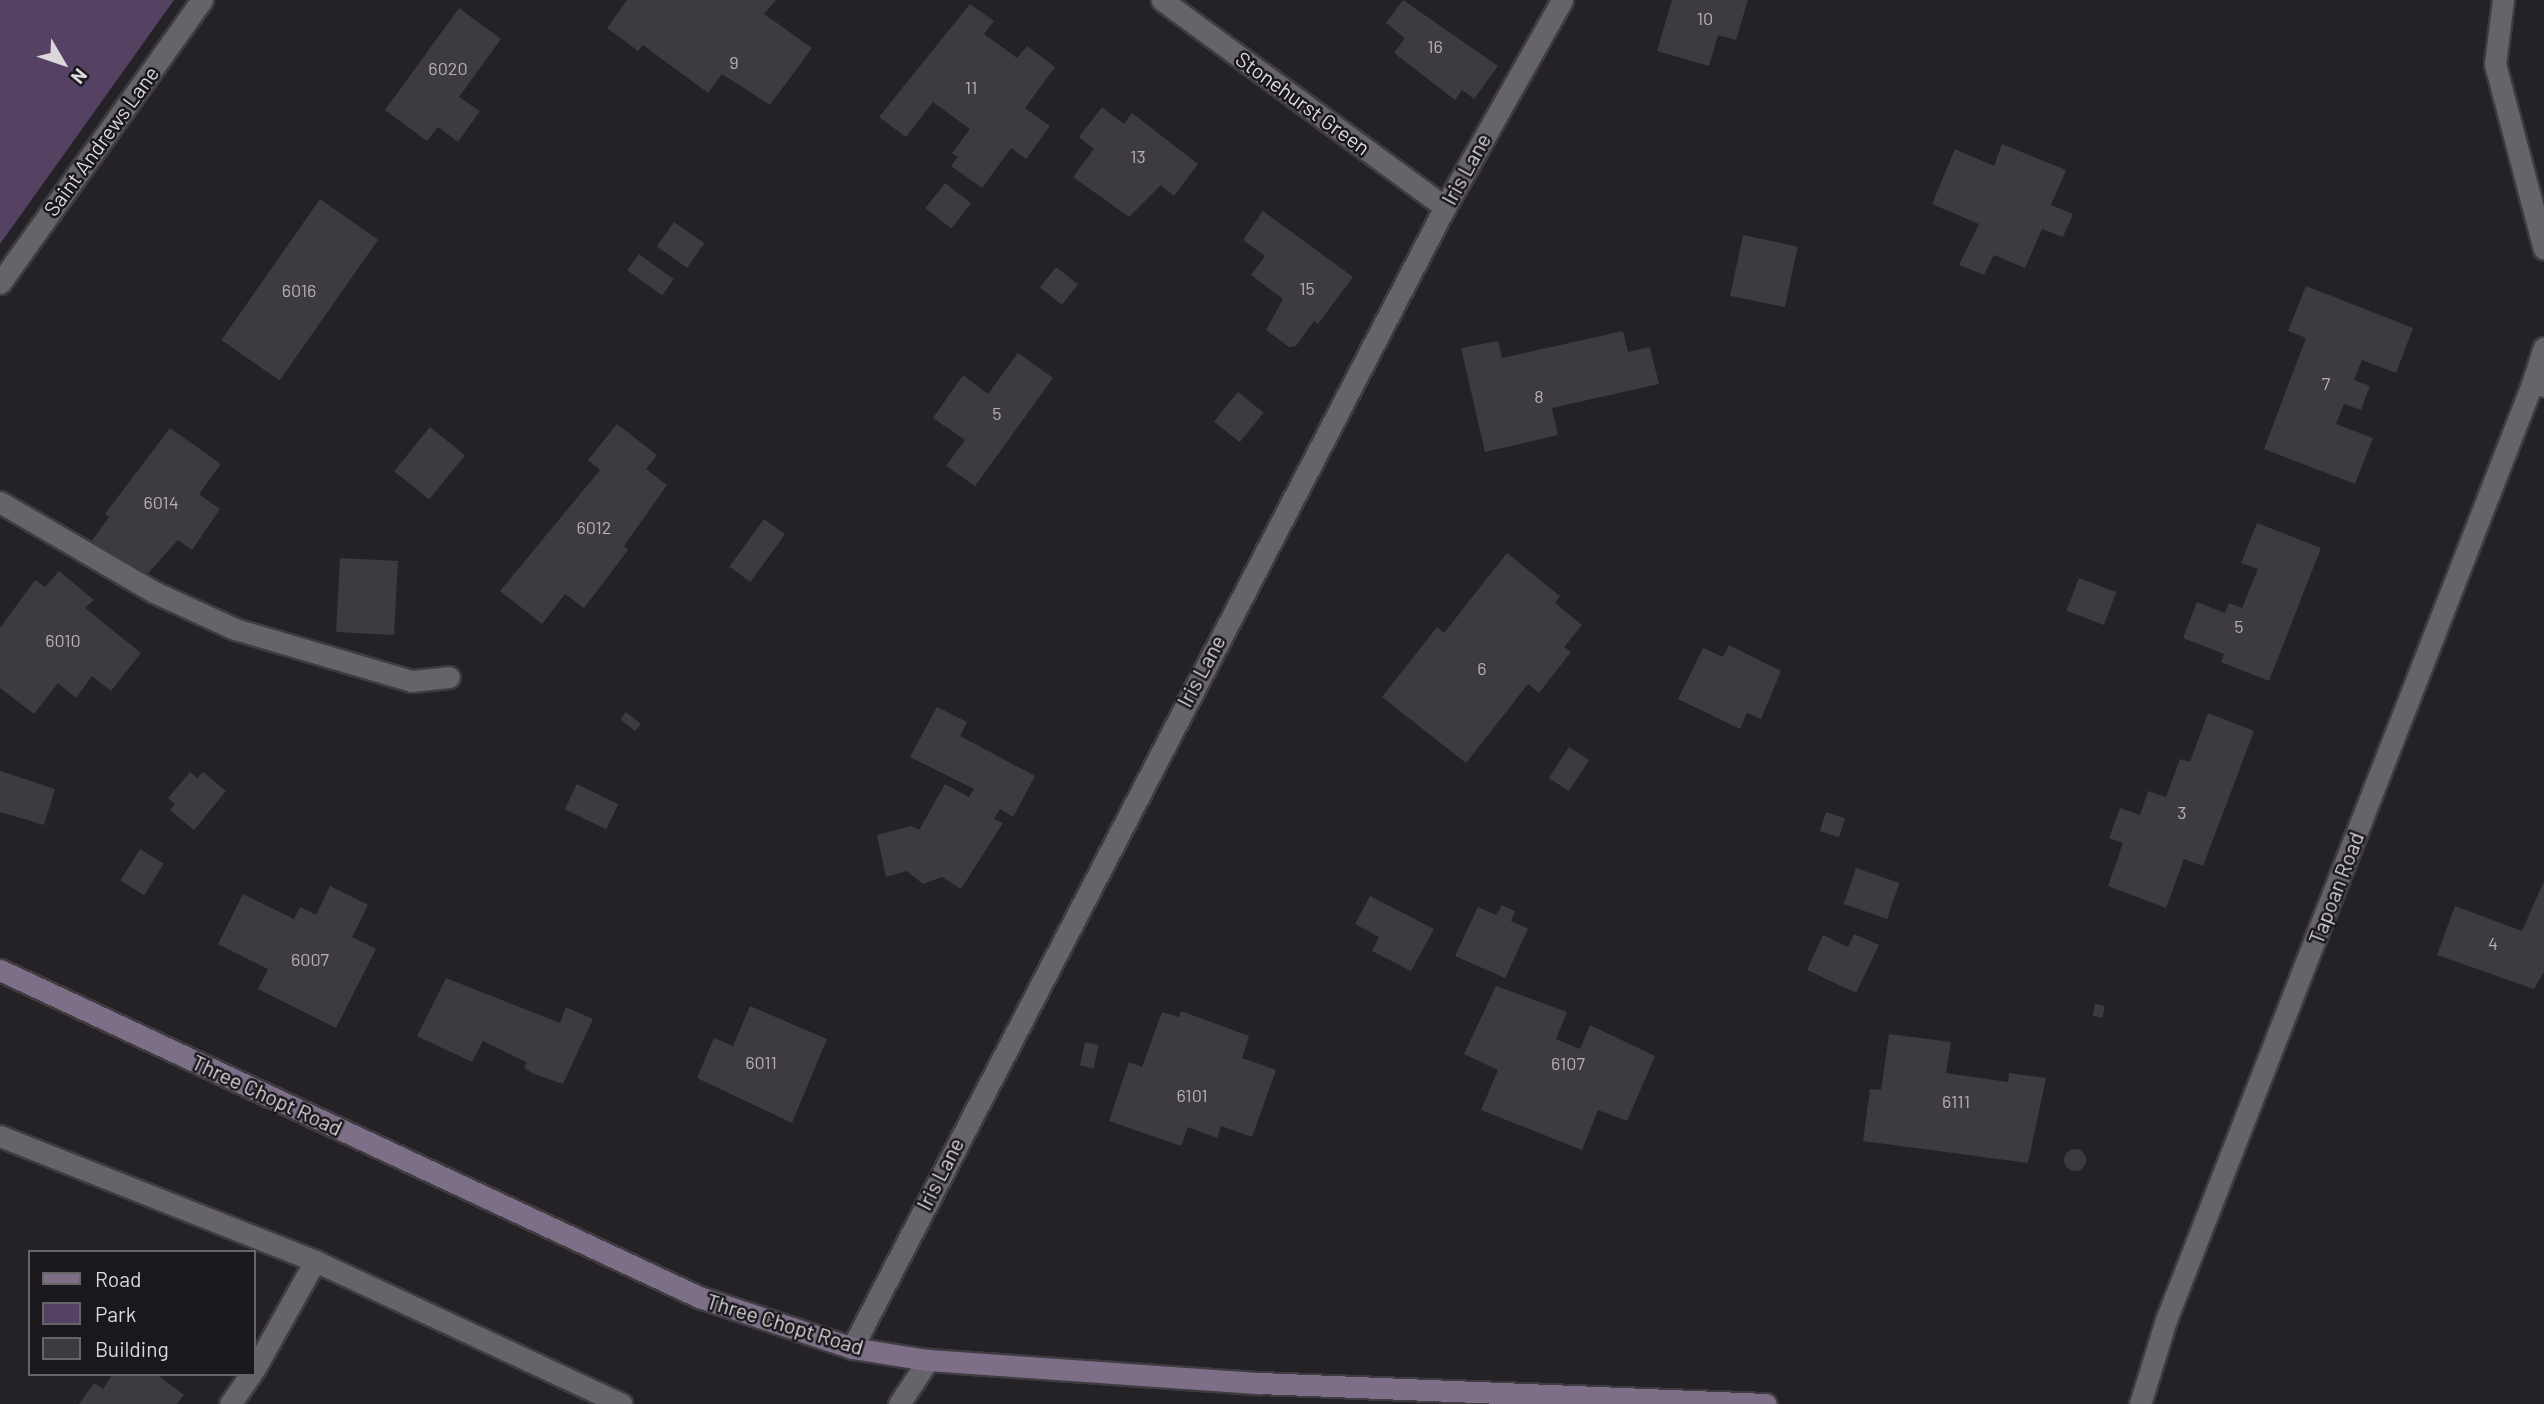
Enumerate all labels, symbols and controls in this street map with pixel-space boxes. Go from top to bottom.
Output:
house number: 10 [1697,7,1713,29]
north arrow [28,28,98,98]
house number: 16 [1427,35,1443,57]
street label: Stonehurst Green [1231,46,1375,160]
house number: 9 [729,51,739,73]
house number: 6020 [428,57,468,79]
street label: Saint Andrews Lane [38,61,164,221]
text: N [67,64,93,89]
house number: 11 [965,76,977,98]
street label: Iris Lane [1436,129,1496,209]
house number: 13 [1130,145,1146,167]
house number: 15 [1299,277,1315,299]
house number: 6016 [282,279,316,301]
house number: 7 [2322,372,2330,394]
house number: 8 [1534,385,1544,407]
house number: 5 [992,402,1002,424]
house number: 6014 [143,491,179,513]
house number: 6012 [577,516,611,538]
house number: 5 [2234,615,2244,637]
house number: 6010 [45,629,81,651]
street label: Iris Lane [1172,631,1230,711]
house number: 6 [1477,657,1487,679]
house number: 3 [2177,801,2187,823]
street label: Tapoan Road [2303,828,2369,948]
house number: 4 [2488,932,2498,954]
house number: 6007 [291,948,329,970]
street label: Three Chopt Road [188,1049,346,1141]
house number: 6011 [745,1051,777,1073]
house number: 6107 [1551,1052,1585,1074]
house number: 6101 [1176,1084,1208,1106]
house number: 6111 [1942,1090,1970,1112]
street label: Iris Lane [911,1134,969,1214]
legend [28,1250,256,1376]
text: Road [95,1266,141,1291]
street label: Three Chopt Road [704,1288,866,1360]
text: Park [95,1301,136,1326]
text: Building [95,1336,169,1361]

